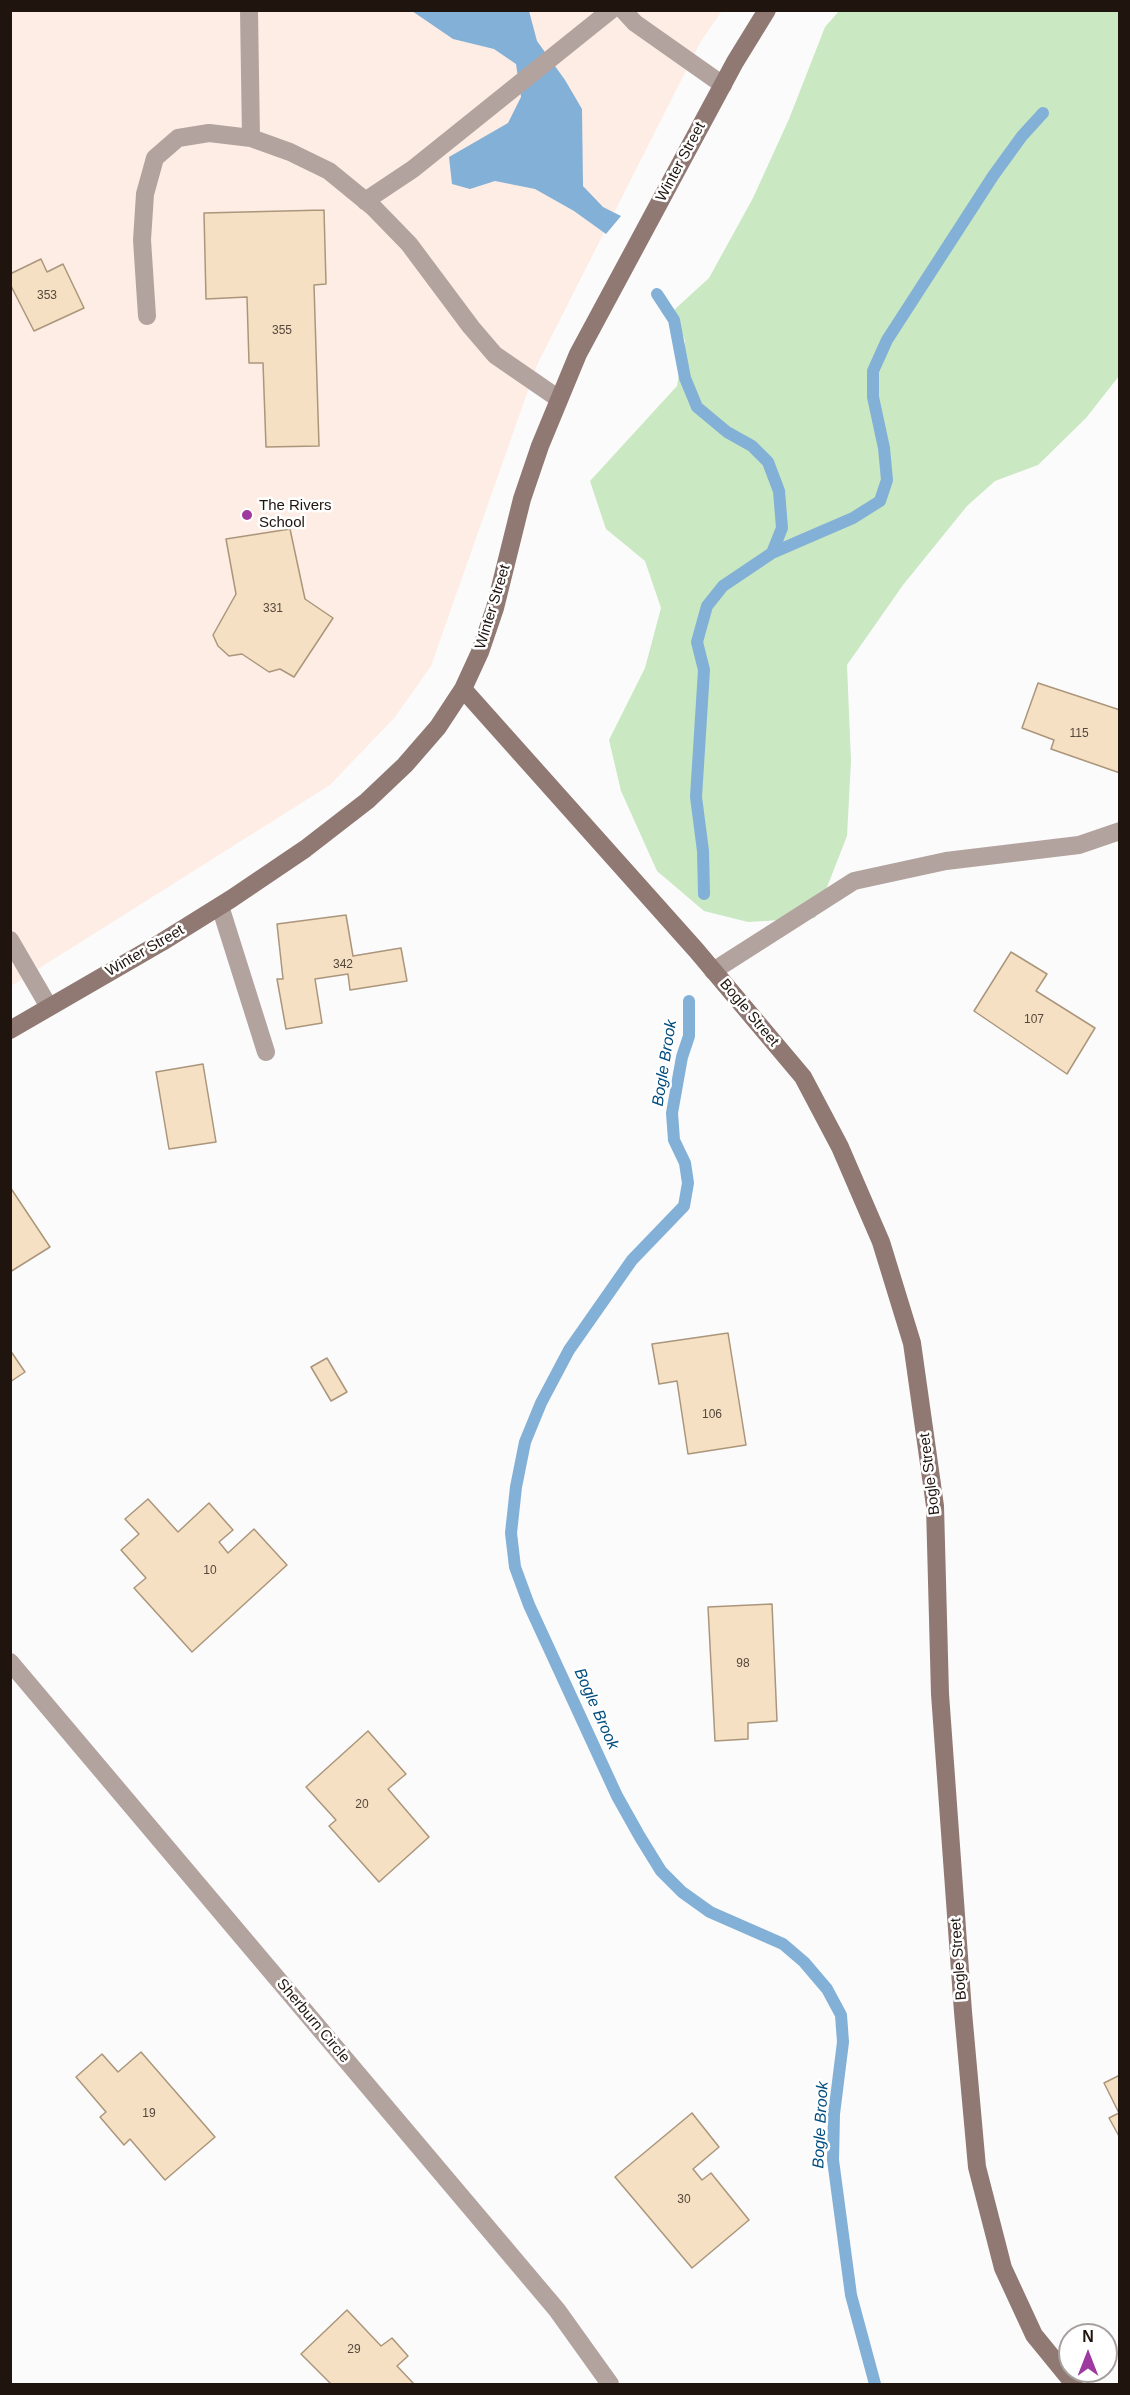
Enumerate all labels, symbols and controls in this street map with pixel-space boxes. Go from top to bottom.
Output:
street label: Winter Street [653,119,709,205]
house number: 353 [37,289,57,303]
house number: 355 [272,324,292,338]
place label: The Rivers School [259,497,332,532]
marker: The Rivers School [240,508,254,522]
street label: Winter Street [472,563,514,651]
house number: 331 [263,602,283,616]
house number: 115 [1069,727,1089,741]
street label: Winter Street [103,921,187,981]
house number: 342 [333,958,353,972]
street label: Bogle Street [716,976,782,1050]
house number: 107 [1024,1013,1044,1027]
water label: Bogle Brook [649,1018,681,1108]
house number: 106 [702,1408,722,1422]
street label: Bogle Street [916,1432,944,1516]
house number: 10 [203,1564,217,1578]
house number: 98 [736,1657,750,1671]
water label: Bogle Brook [570,1665,622,1753]
house number: 20 [355,1798,369,1812]
street label: Bogle Street [947,1917,971,2001]
street label: Sherburn Circle [273,1975,353,2067]
water label: Bogle Brook [809,2081,833,2169]
house number: 19 [142,2107,156,2121]
house number: 30 [677,2193,691,2207]
north arrow [1058,2323,1118,2383]
text: N [1082,2328,1094,2345]
house number: 29 [347,2343,361,2357]

